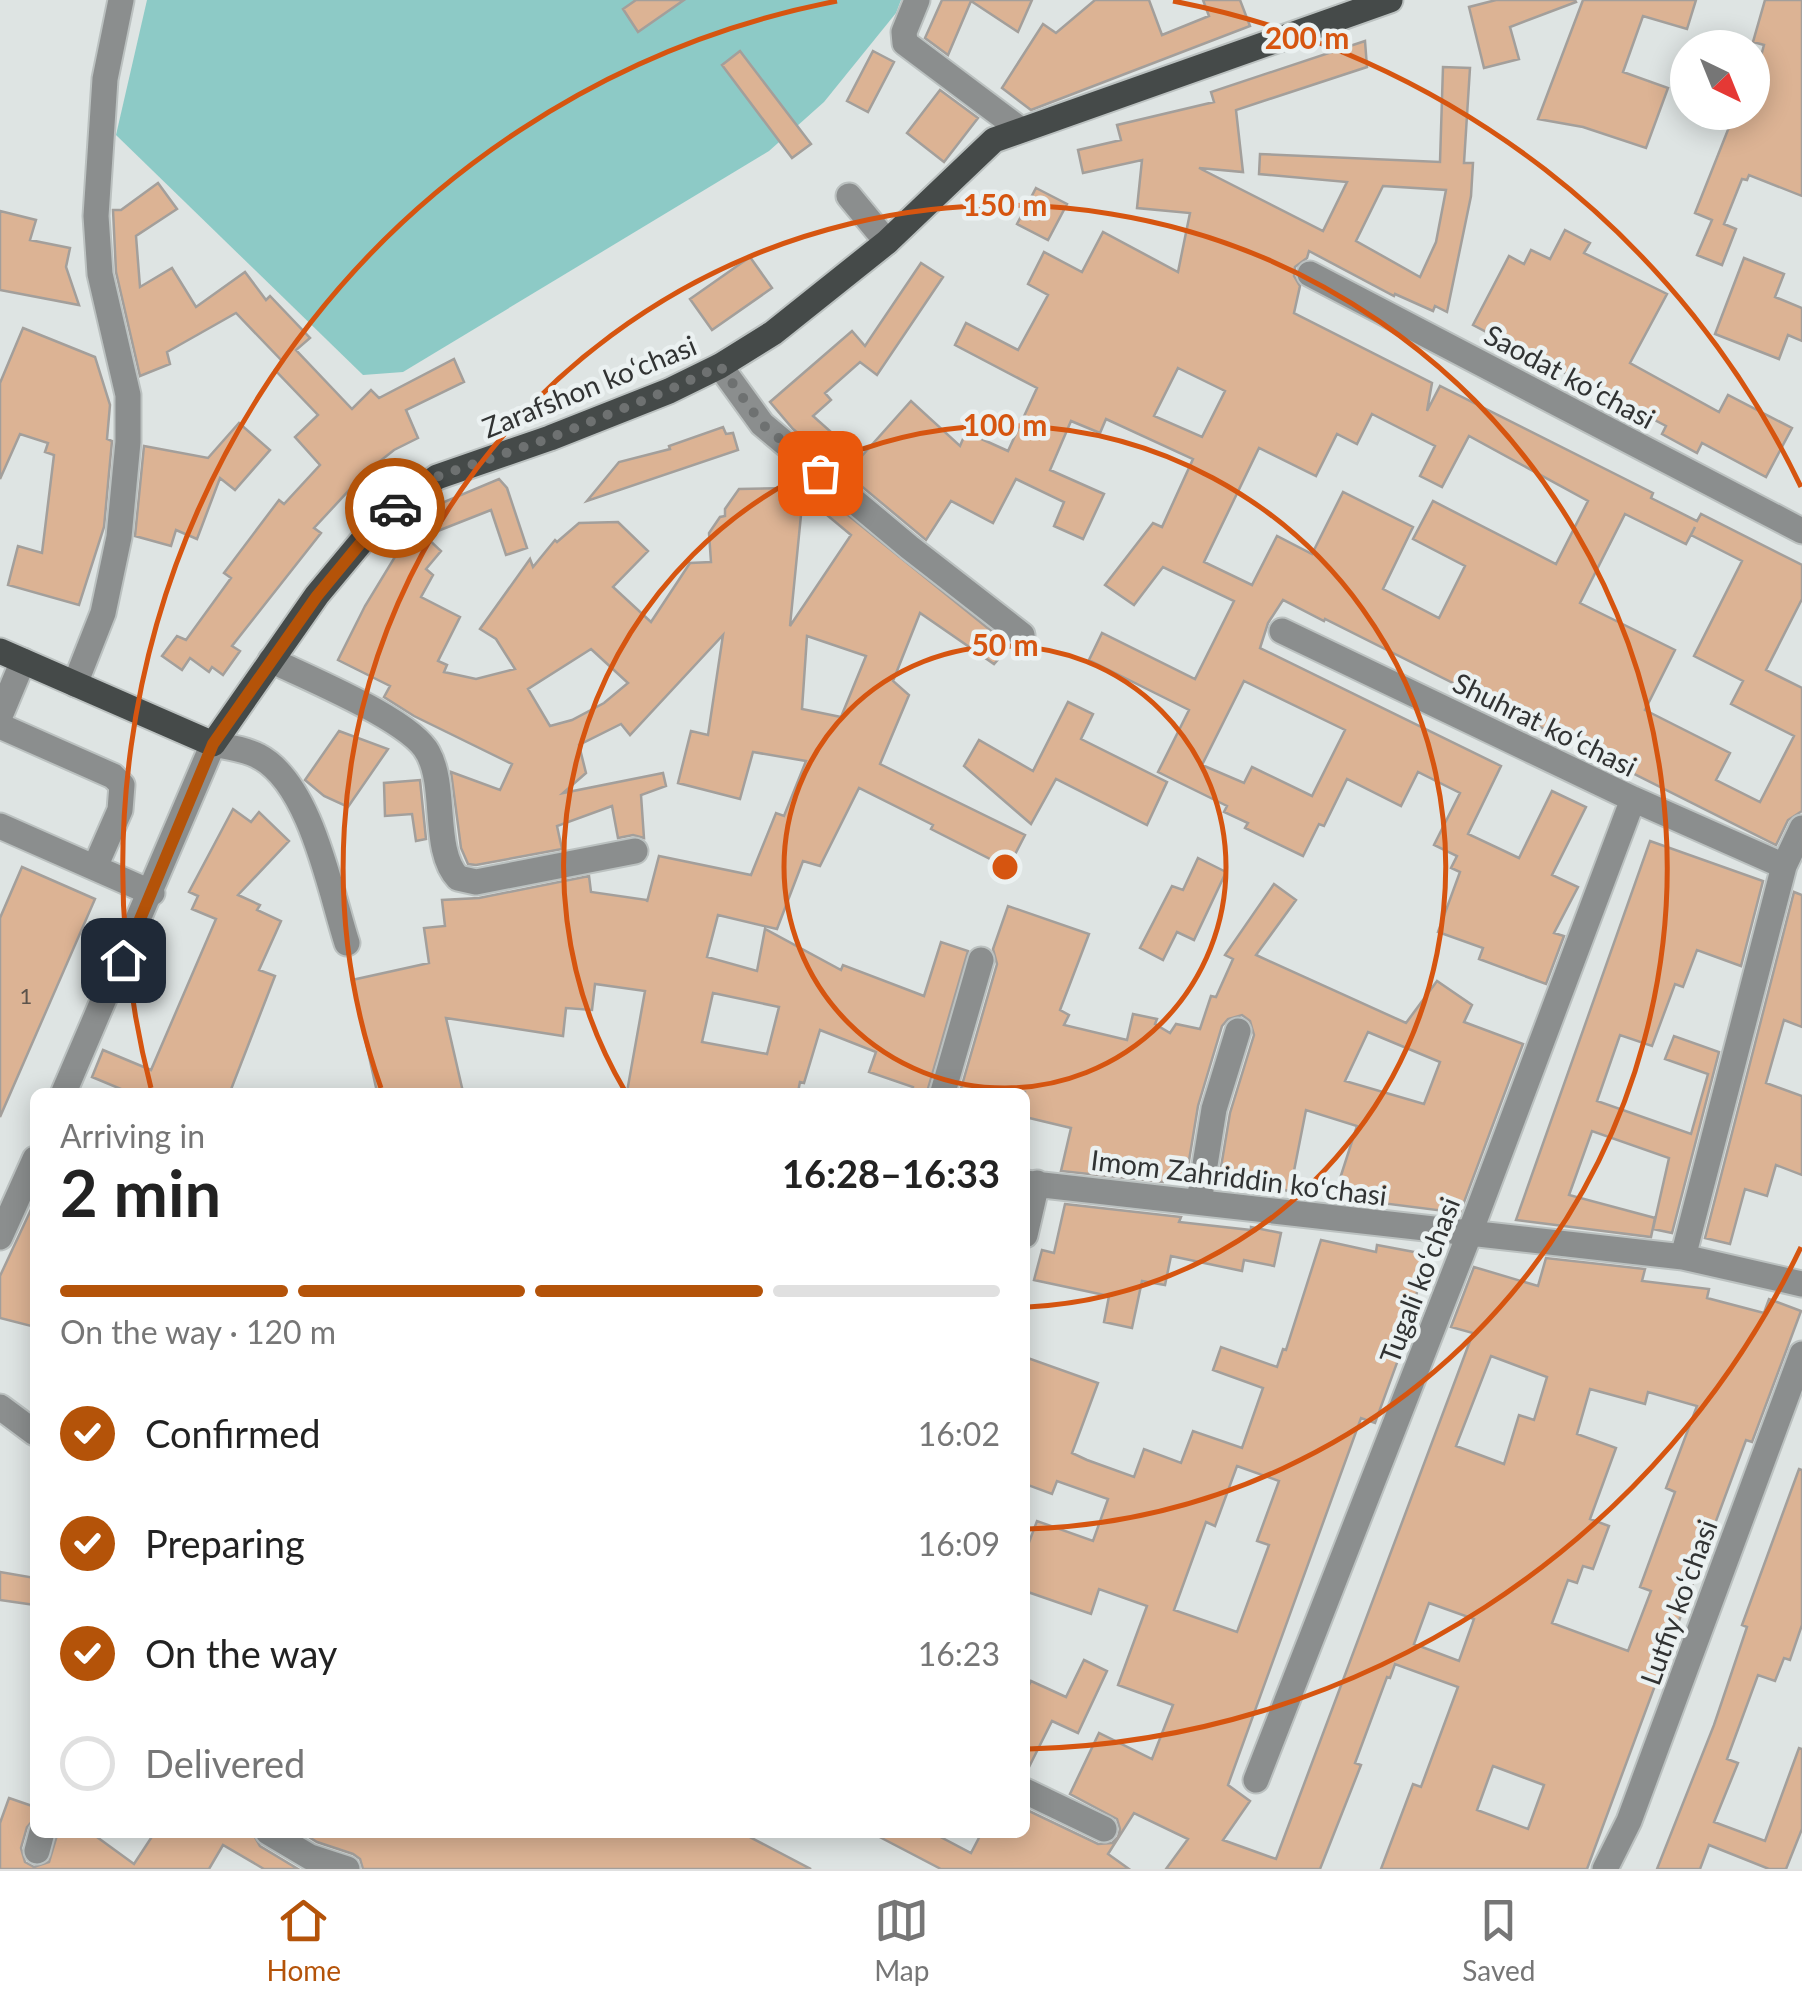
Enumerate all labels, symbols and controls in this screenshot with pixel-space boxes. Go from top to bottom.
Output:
text: 200 m [1265,19,1349,55]
north arrow [1670,30,1770,130]
map controls [1670,30,1770,130]
text: 150 m [963,186,1047,222]
street label: Saodat koʻchasi [1479,317,1661,435]
street label: Zarafshon koʻchasi [477,328,701,444]
text: 100 m [963,406,1047,442]
pin [778,431,863,516]
icon: bag [793,446,848,501]
courier [345,458,445,558]
icon: car [368,481,423,536]
text: 50 m [971,626,1039,662]
street label: Shuhrat koʻchasi [1448,665,1642,783]
centre of rings [987,849,1023,885]
pin [81,918,166,1003]
icon: home [96,933,151,988]
house number: 1 [20,982,32,1009]
text: Arriving in [60,1116,205,1155]
street label: Imom Zahriddin koʻchasi [1089,1142,1389,1212]
text: 16:28–16:33 [782,1150,1000,1196]
text: 2 min [60,1153,221,1231]
street label: Tugali koʻchasi [1372,1192,1466,1368]
text: On the way · 120 m [60,1312,336,1351]
icon: check [60,1406,115,1461]
text: Confirmed [145,1410,321,1456]
text: 16:02 [918,1414,1000,1453]
street label: Lutfiy koʻchasi [1632,1515,1724,1689]
icon: check [60,1516,115,1571]
text: Preparing [145,1520,305,1566]
text: 16:09 [918,1524,1000,1563]
icon: check [60,1626,115,1681]
text: On the way [145,1630,337,1676]
text: 16:23 [918,1634,1000,1673]
text: Delivered [145,1740,305,1786]
tab: Home [267,1893,341,1987]
tab: Map [874,1893,929,1987]
tab: Saved [1462,1893,1535,1987]

